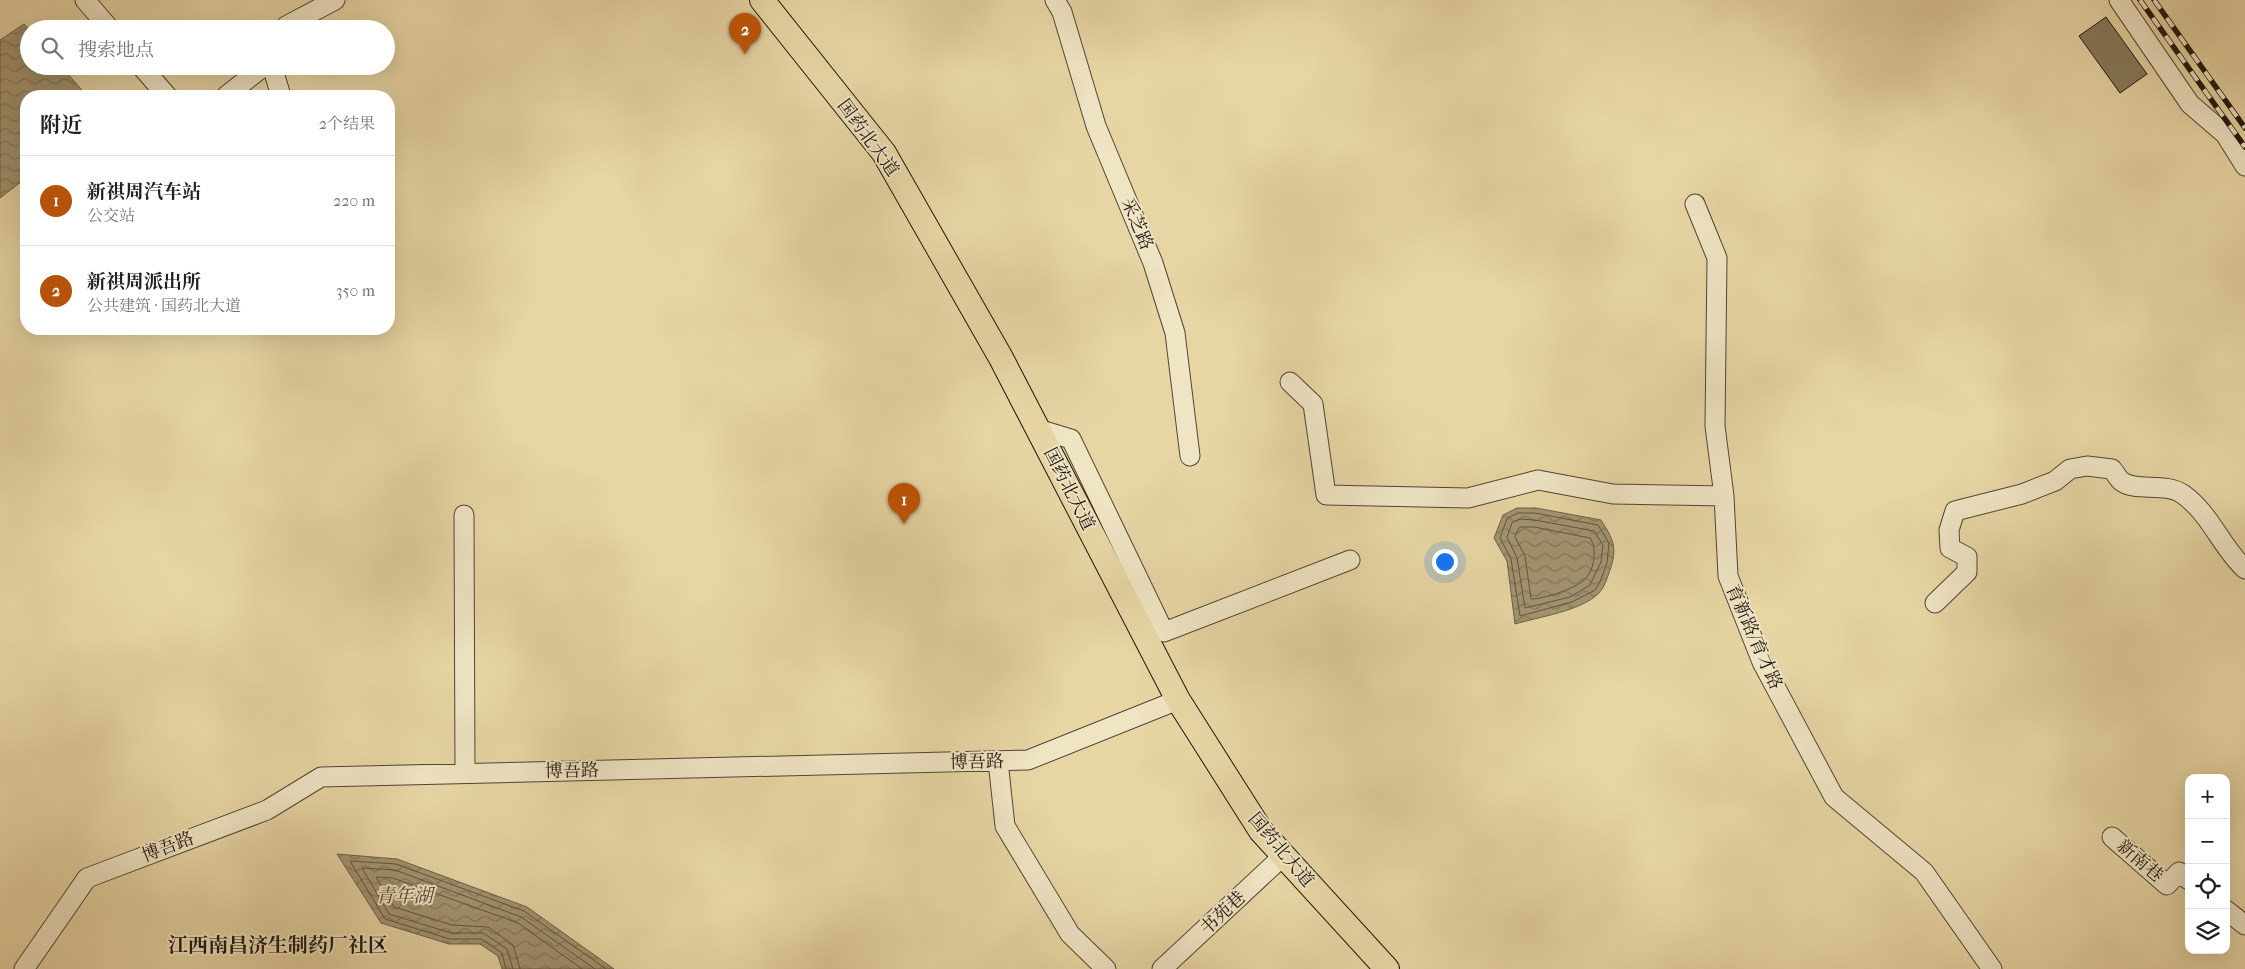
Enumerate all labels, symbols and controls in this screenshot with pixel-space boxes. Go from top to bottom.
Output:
pin: 2 [729,13,761,54]
search box [20,20,395,75]
icon: search [38,34,66,62]
text: 搜索地点 [78,39,154,61]
street label: 国药北大道 [833,95,903,181]
text: 附近 [40,113,82,137]
text: 2个结果 [319,114,375,133]
text: 新祺周汽车站 [87,181,201,203]
text: 1 [53,191,59,210]
text: 220 m [333,191,375,210]
street label: 采芝路 [1117,195,1157,253]
text: 公交站 [87,206,135,225]
text: 新祺周派出所 [87,271,201,293]
text: 2 [52,281,60,300]
text: 350 m [336,281,375,300]
text: 公共建筑 · 国药北大道 [87,296,241,315]
street label: 国药北大道 [1039,444,1099,534]
pin: 1 [888,483,920,524]
your location [1432,549,1458,575]
street label: 育新路/育才路 [1722,581,1786,693]
street label: 博吾路 [950,751,1004,773]
street label: 博吾路 [545,760,599,782]
map controls [2185,774,2230,954]
button: + [2185,774,2230,819]
street label: 国药北大道 [1244,809,1318,891]
button: − [2185,819,2230,864]
street label: 博吾路 [139,828,197,866]
street label: 新南巷 [2113,835,2167,887]
button: locate [2185,864,2230,909]
water label: 青年湖 [375,885,435,907]
street label: 书苑巷 [1196,887,1250,939]
button: layers [2185,909,2230,954]
district label: 江西南昌济生制药厂社区 [168,934,388,957]

